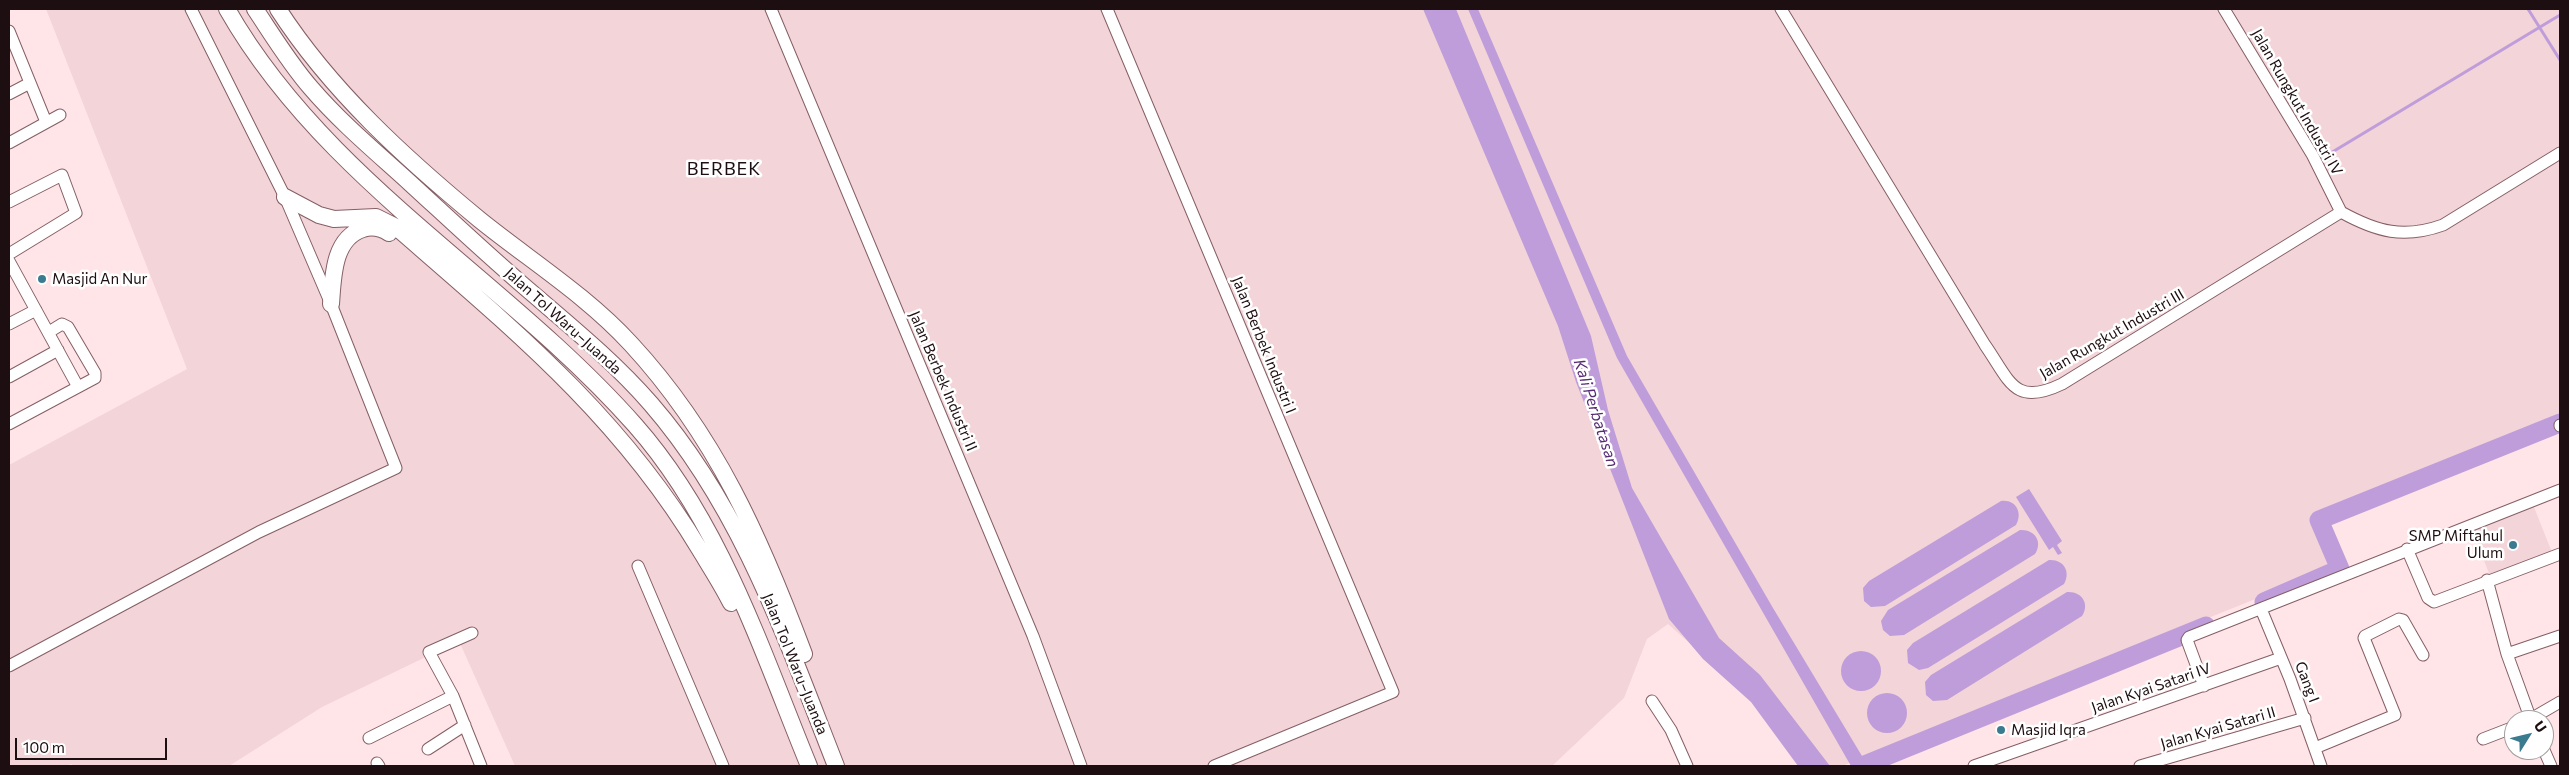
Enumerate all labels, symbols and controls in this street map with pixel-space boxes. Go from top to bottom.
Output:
street label: Jalan Rungkut Industri IV [2248,26,2346,178]
district label: BERBEK [686,158,762,180]
street label: Jalan Tol Waru–Juanda [501,264,625,378]
place label: Masjid An Nur [52,270,148,288]
marker: Masjid An Nur [36,273,48,285]
street label: Jalan Berbek Industri I [1228,274,1300,416]
street label: Jalan Rungkut Industri III [2036,285,2188,383]
street label: Jalan Berbek Industri II [905,308,981,454]
water label: Kali Perbatasan [1569,357,1623,469]
place label: SMP Miftahul Ulum [2409,527,2503,562]
marker: SMP Miftahul Ulum [2507,539,2519,551]
street label: Jalan Tol Waru–Juanda [758,591,832,737]
street label: Jalan Kyai Satari IV [2089,659,2213,717]
street label: Gang I [2291,659,2323,705]
street label: Jalan Kyai Satari II [2158,703,2278,753]
north arrow [2504,710,2554,760]
text: U [2531,717,2551,736]
place label: Masjid Iqra [2011,721,2086,739]
marker: Masjid Iqra [1995,724,2007,736]
scale bar [18,728,170,760]
text: 100 m [23,738,65,756]

